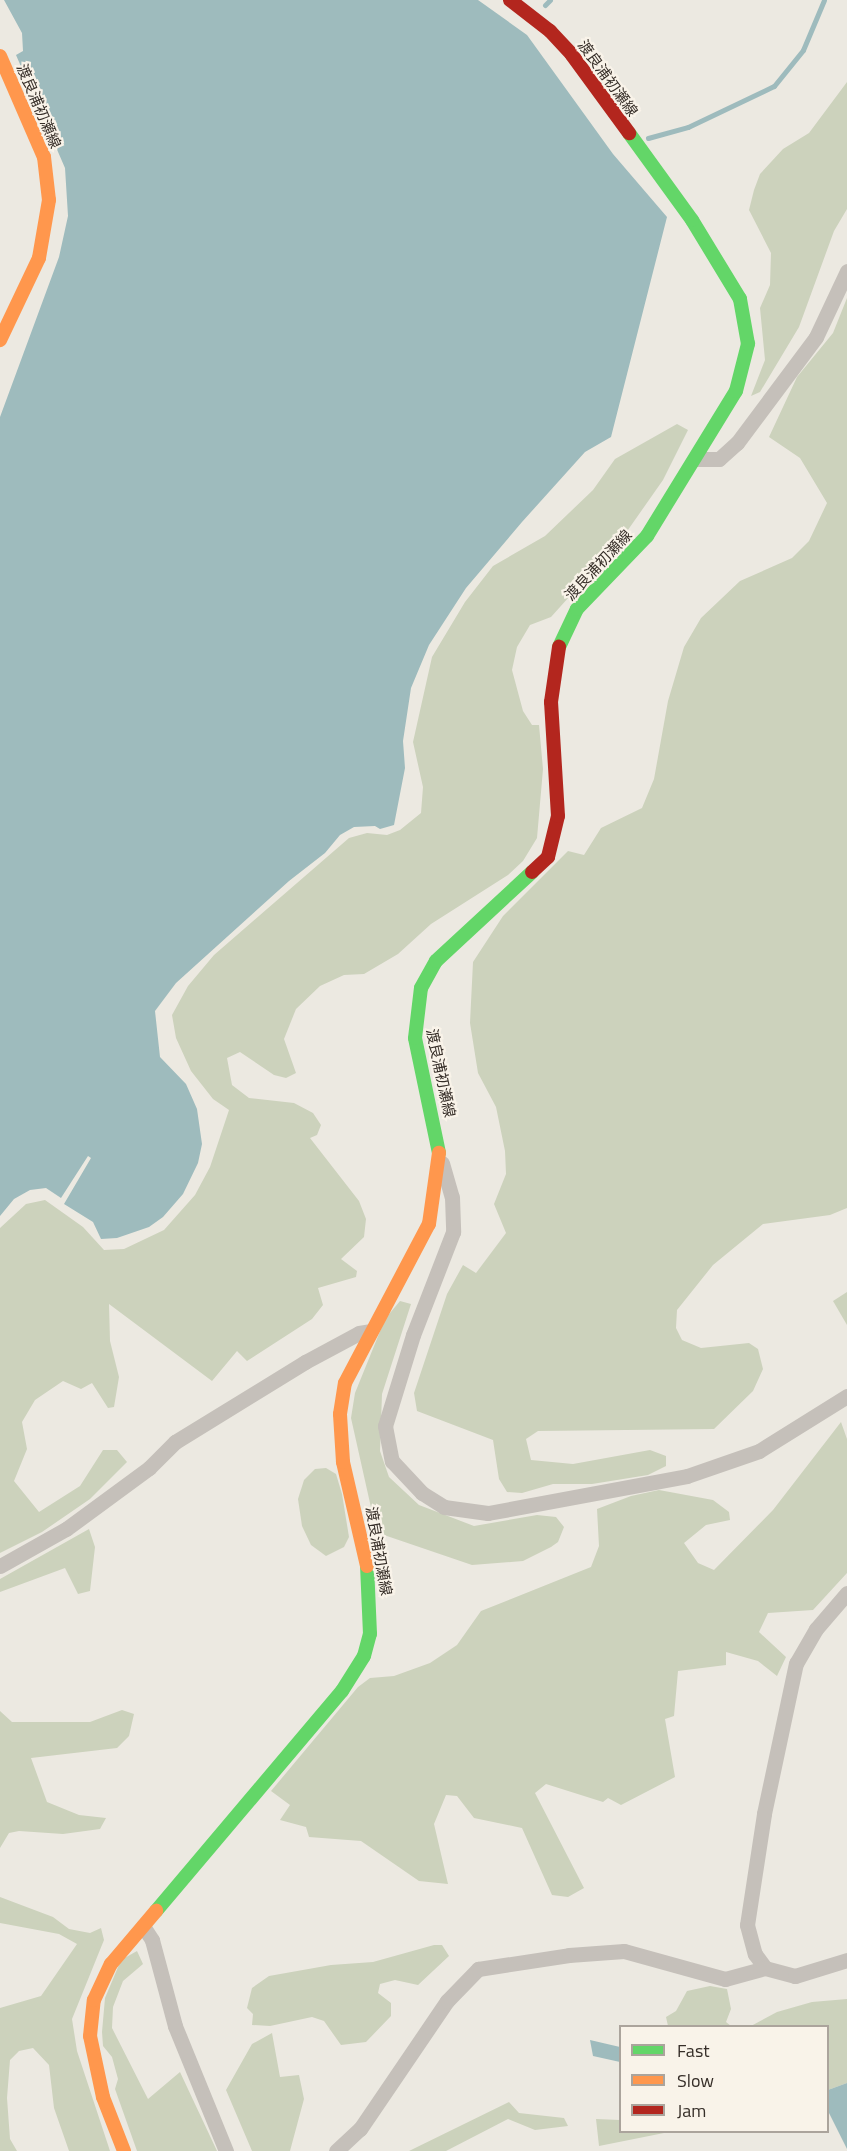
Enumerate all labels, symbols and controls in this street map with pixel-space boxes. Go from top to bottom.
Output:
street label: 渡良浦初瀬線 [574,36,642,120]
street label: 渡良浦初瀬線 [13,61,65,151]
street label: 渡良浦初瀬線 [561,526,635,604]
street label: 渡良浦初瀬線 [423,1027,459,1119]
street label: 渡良浦初瀬線 [362,1505,396,1597]
legend [619,2025,829,2133]
text: Fast [677,2037,710,2064]
text: Slow [677,2067,714,2094]
text: Jam [677,2097,706,2124]

